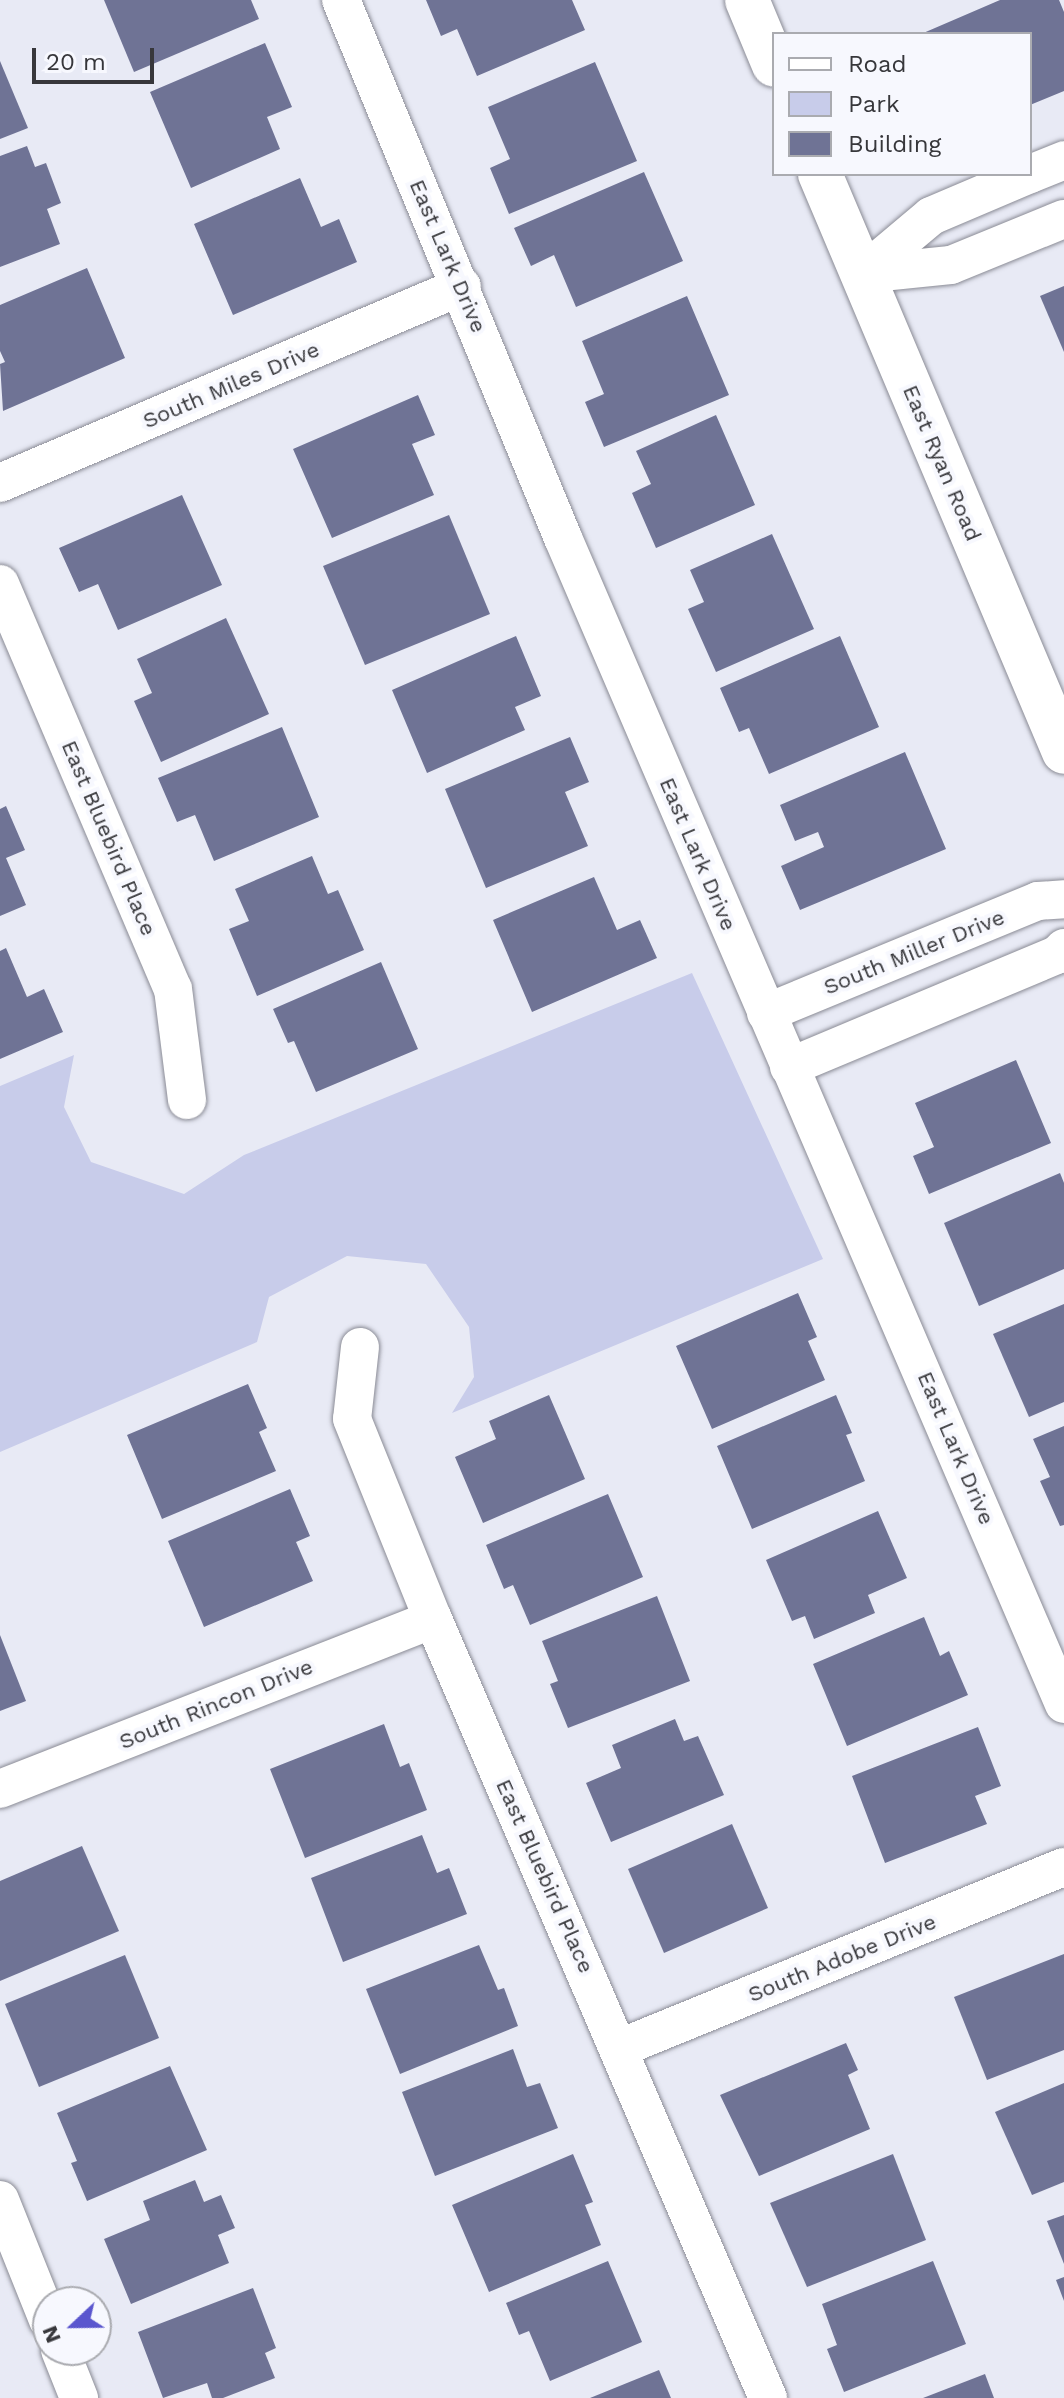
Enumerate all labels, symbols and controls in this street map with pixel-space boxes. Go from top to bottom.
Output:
scale bar [36,32,158,82]
legend [772,32,1032,176]
text: 20 m [46,48,106,76]
text: Road [848,50,907,78]
text: Park [848,90,900,118]
text: Building [848,130,941,158]
street label: East Lark Drive [404,175,492,337]
street label: South Miles Drive [139,336,323,434]
street label: East Ryan Road [897,381,987,545]
street label: East Bluebird Place [56,736,162,940]
street label: East Lark Drive [654,773,742,935]
street label: South Miller Drive [819,904,1009,1000]
street label: East Lark Drive [912,1367,1000,1529]
street label: South Rincon Drive [115,1653,317,1755]
street label: East Bluebird Place [490,1775,600,1977]
street label: South Adobe Drive [744,1908,940,2008]
north arrow [32,2286,112,2366]
text: N [36,2322,66,2347]

